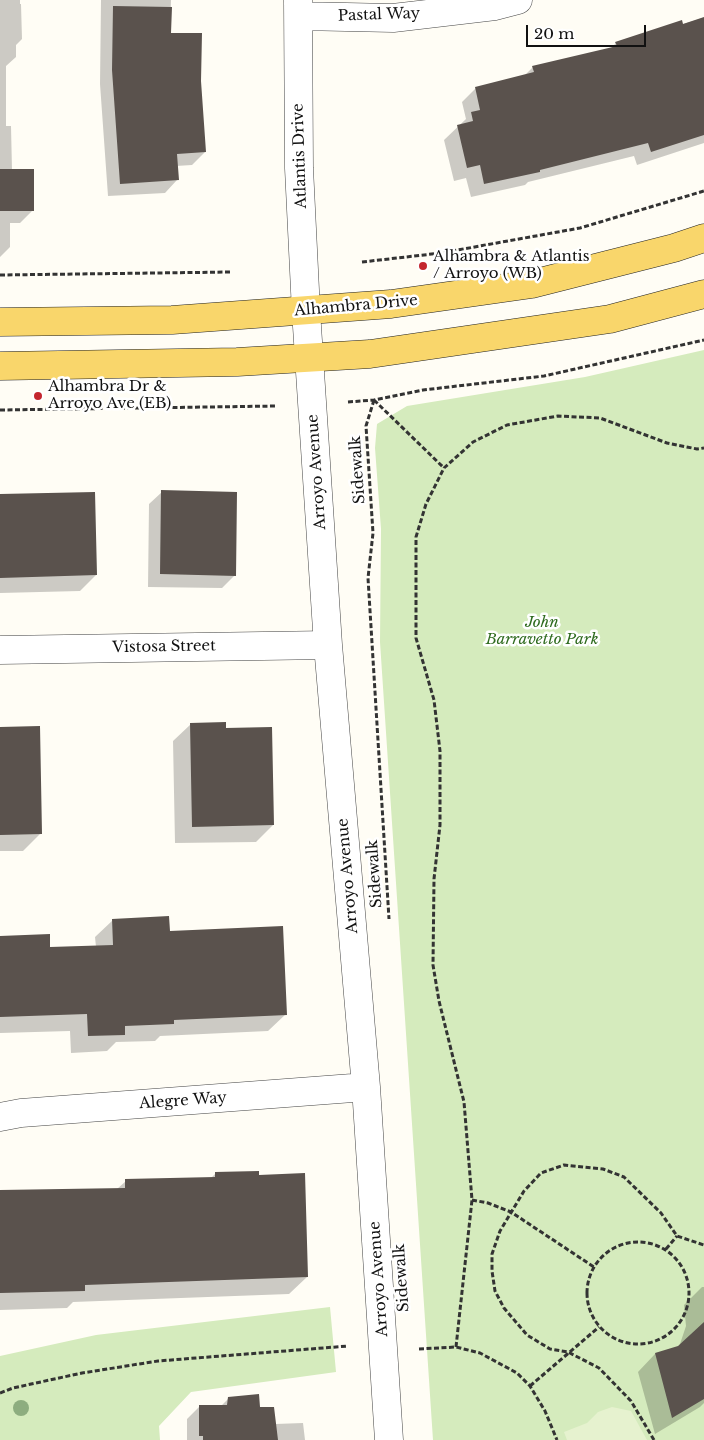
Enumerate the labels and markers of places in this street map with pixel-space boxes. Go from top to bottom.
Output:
place label: Alhambra & Atlantis / Arroyo (WB) [433,248,590,283]
marker: Alhambra & Atlantis / Arroyo (WB) [417,260,429,272]
place label: Alhambra Dr & Arroyo Ave (EB) [48,378,171,413]
marker: Alhambra Dr & Arroyo Ave (EB) [32,390,44,402]

